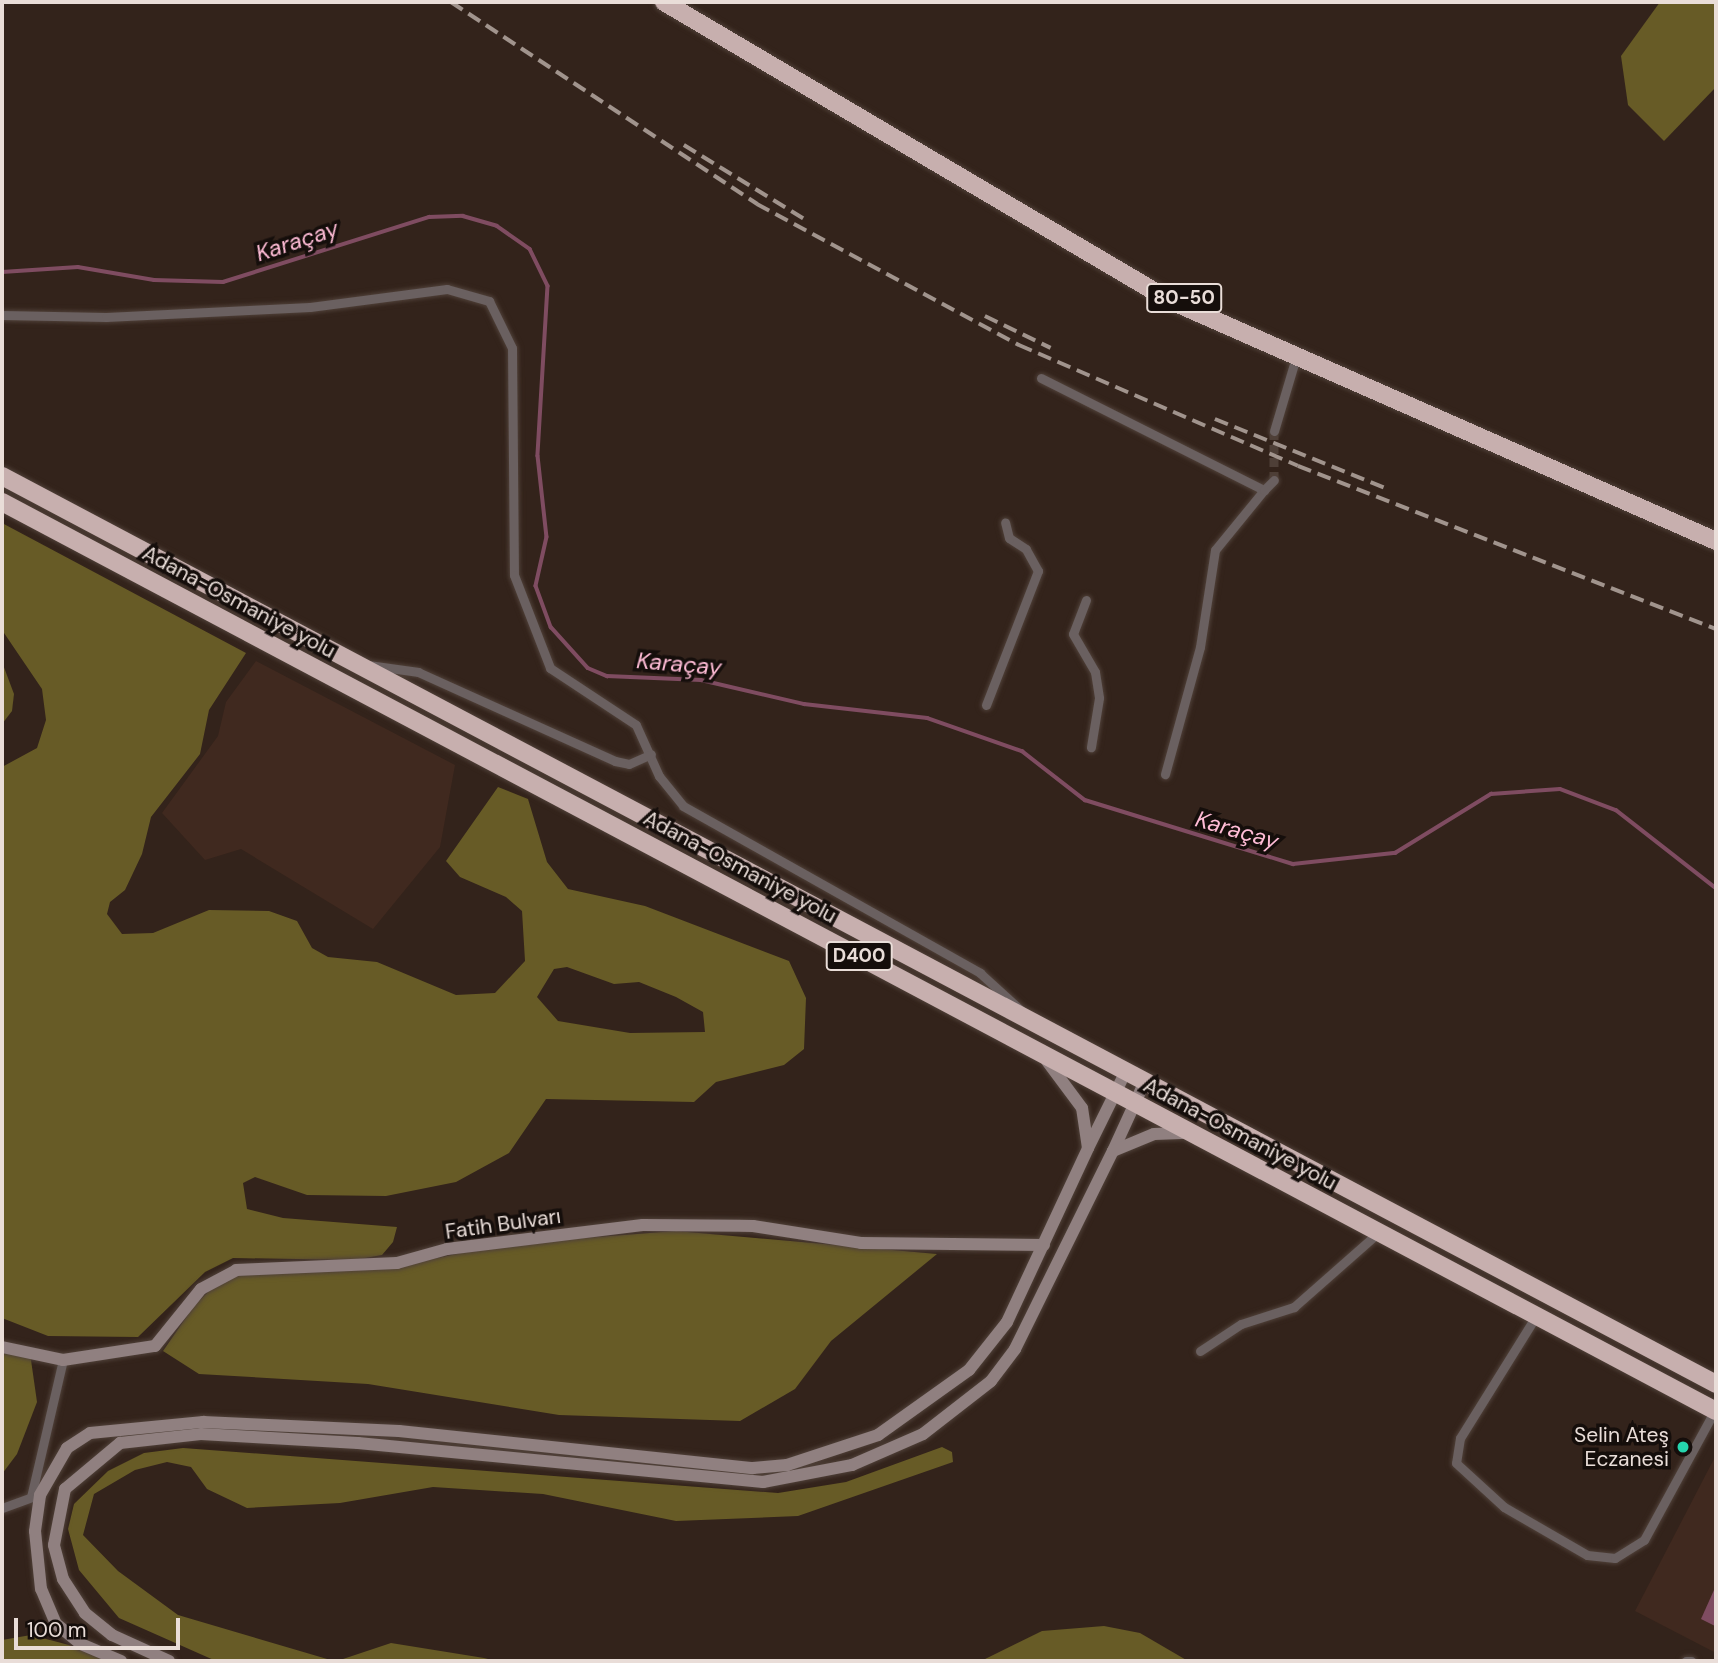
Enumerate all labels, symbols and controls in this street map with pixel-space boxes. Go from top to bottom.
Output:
water label: Karaçay [252,215,342,267]
road number: 80-50 [1146,282,1222,314]
street label: Adana-Osmaniye yolu [138,540,340,664]
water label: Karaçay [635,647,723,681]
street label: Adana-Osmaniye yolu [639,805,841,929]
water label: Karaçay [1192,805,1282,855]
road number: D400 [824,940,894,972]
street label: Adana-Osmaniye yolu [1139,1072,1341,1196]
street label: Fatih Bulvarı [444,1203,562,1245]
place label: Selin Ateş Eczanesi [1574,1422,1669,1472]
marker: Selin Ateş Eczanesi [1675,1439,1691,1455]
scale bar [18,1604,184,1648]
text: 100 m [27,1616,87,1644]

